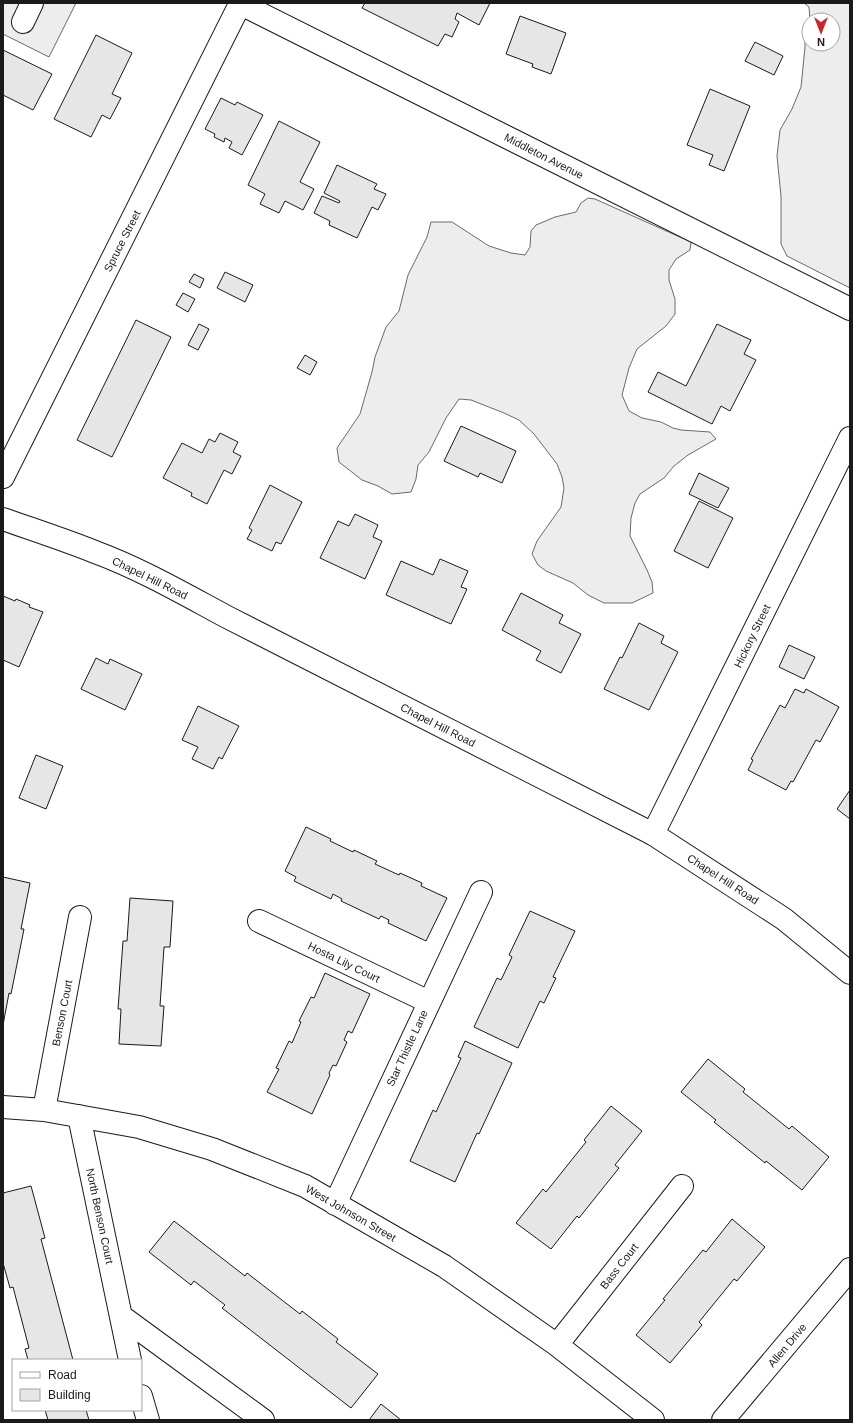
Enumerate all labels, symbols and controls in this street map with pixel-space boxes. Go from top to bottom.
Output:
north arrow [801,12,841,52]
text: N [817,36,825,48]
street label: Middleton Avenue [502,131,586,181]
street label: Spruce Street [101,208,143,274]
street label: Chapel Hill Road [110,555,190,601]
street label: Hickory Street [731,602,773,670]
street label: Chapel Hill Road [399,701,477,749]
street label: Chapel Hill Road [685,851,761,907]
street label: Hosta Lily Court [306,939,382,985]
street label: Benson Court [50,979,74,1047]
street label: Star Thistle Lane [384,1008,430,1088]
street label: North Benson Court [84,1167,116,1265]
street label: West Johnson Street [304,1182,398,1244]
street label: Bass Court [598,1241,640,1291]
street label: Allen Drive [765,1321,809,1369]
legend [12,1359,142,1411]
text: Road [48,1368,77,1382]
text: Building [48,1388,91,1402]

